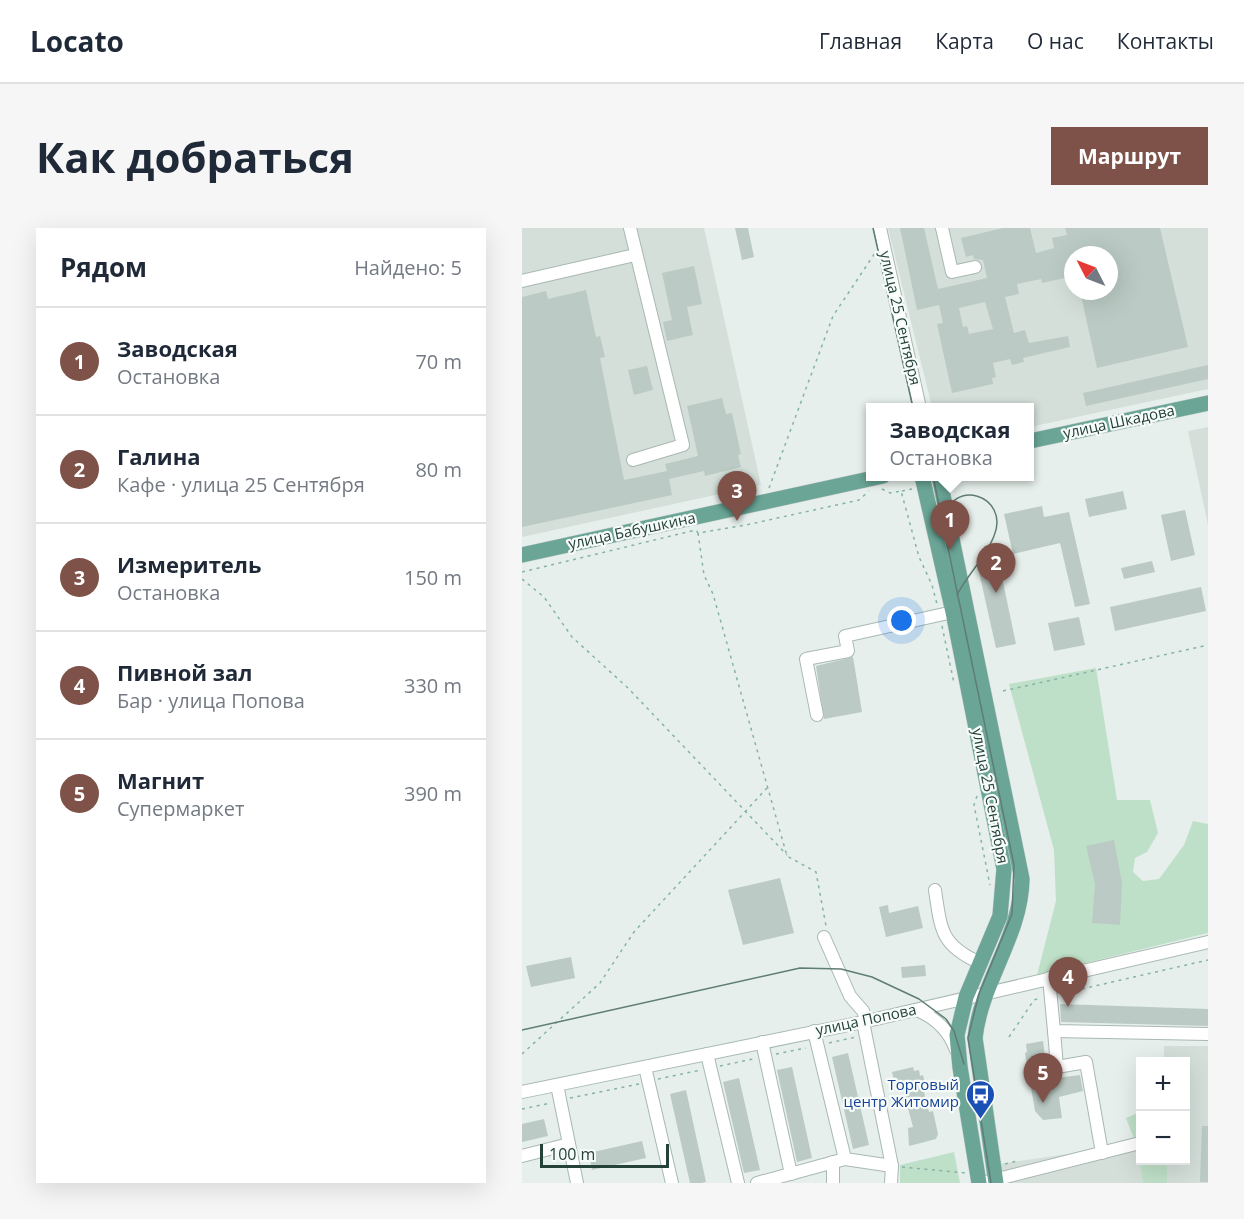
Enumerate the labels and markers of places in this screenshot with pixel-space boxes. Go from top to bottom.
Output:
pin: 3 [718,472,756,521]
pin: 1 [930,500,970,550]
pin: 2 [976,544,1016,593]
pin: 4 [1048,958,1088,1007]
pin: 5 [1024,1054,1062,1103]
place label: Торговый центр Житомир [844,1074,959,1111]
bus stop icon: Торговый центр Житомир [964,1078,996,1120]

